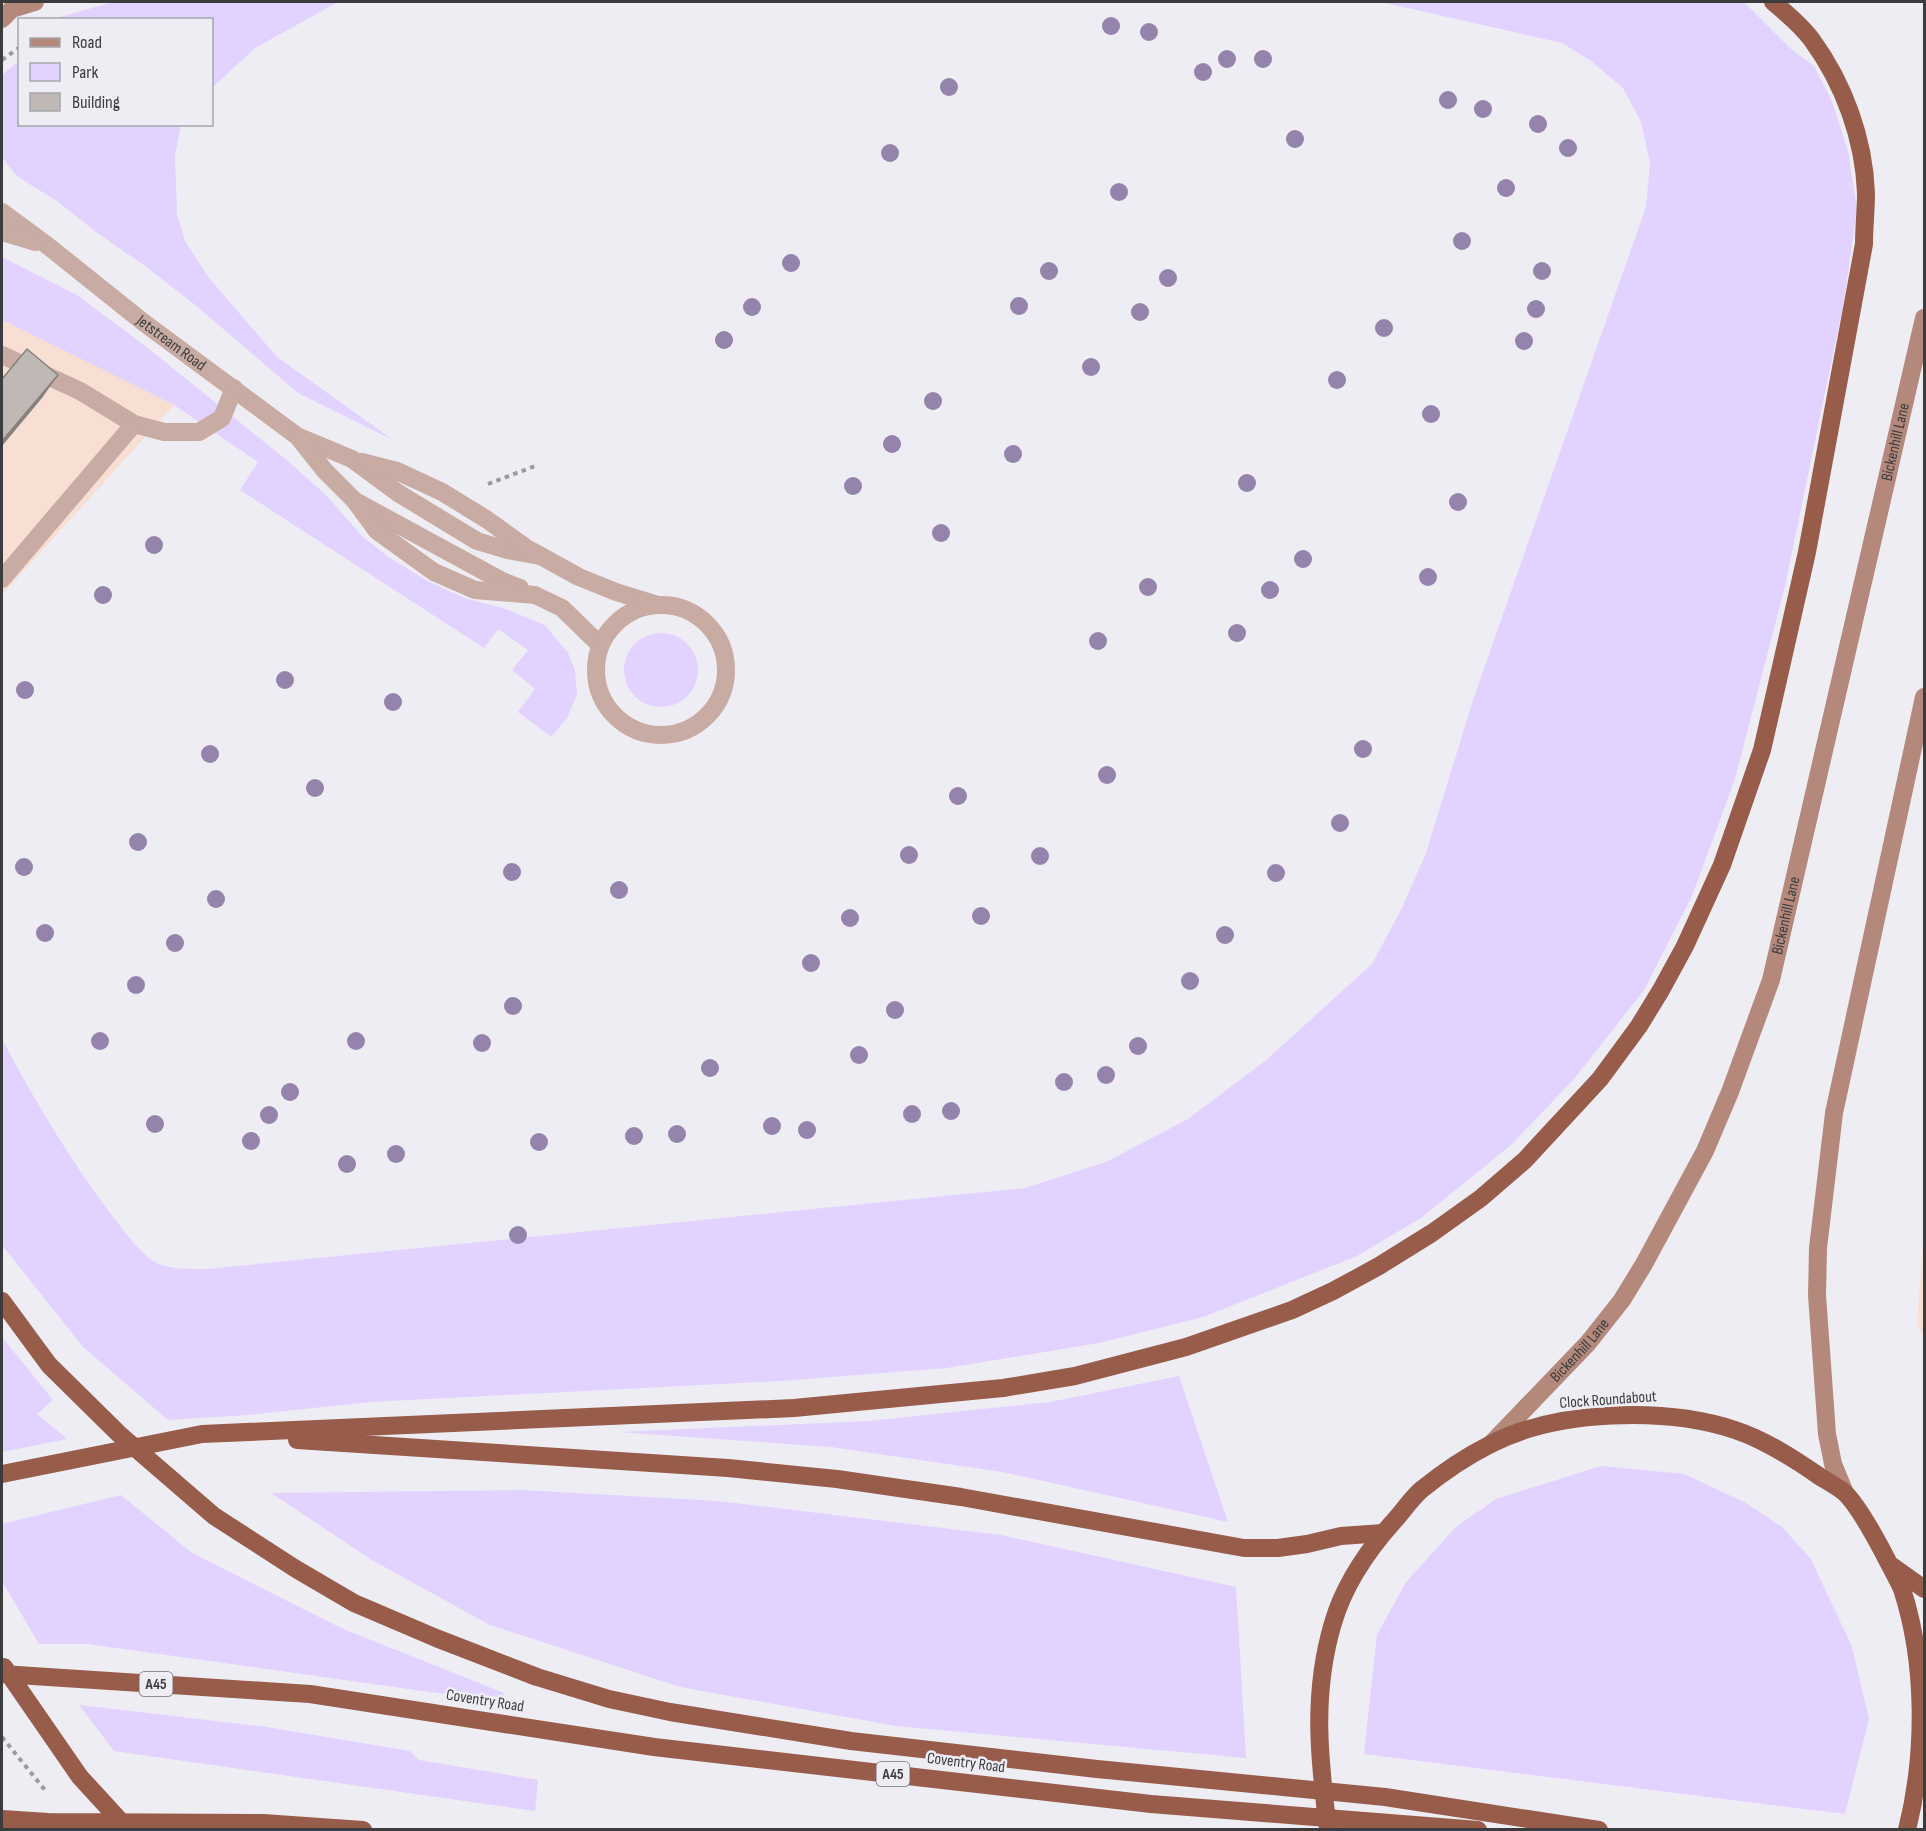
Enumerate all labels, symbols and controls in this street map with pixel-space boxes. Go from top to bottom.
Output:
legend [18,18,213,126]
text: Road [72,32,102,53]
text: Park [72,62,98,83]
text: Building [72,92,120,113]
street label: Jetstream Road [132,310,210,375]
street label: Bickenhill Lane [1877,401,1914,483]
street label: Bickenhill Lane [1768,875,1804,956]
street label: Bickenhill Lane [1546,1315,1613,1386]
street label: Clock Roundabout [1559,1387,1657,1413]
road number: A45 [140,1672,172,1696]
street label: Coventry Road [445,1685,525,1717]
street label: Coventry Road [926,1749,1006,1777]
road number: A45 [876,1762,910,1786]

